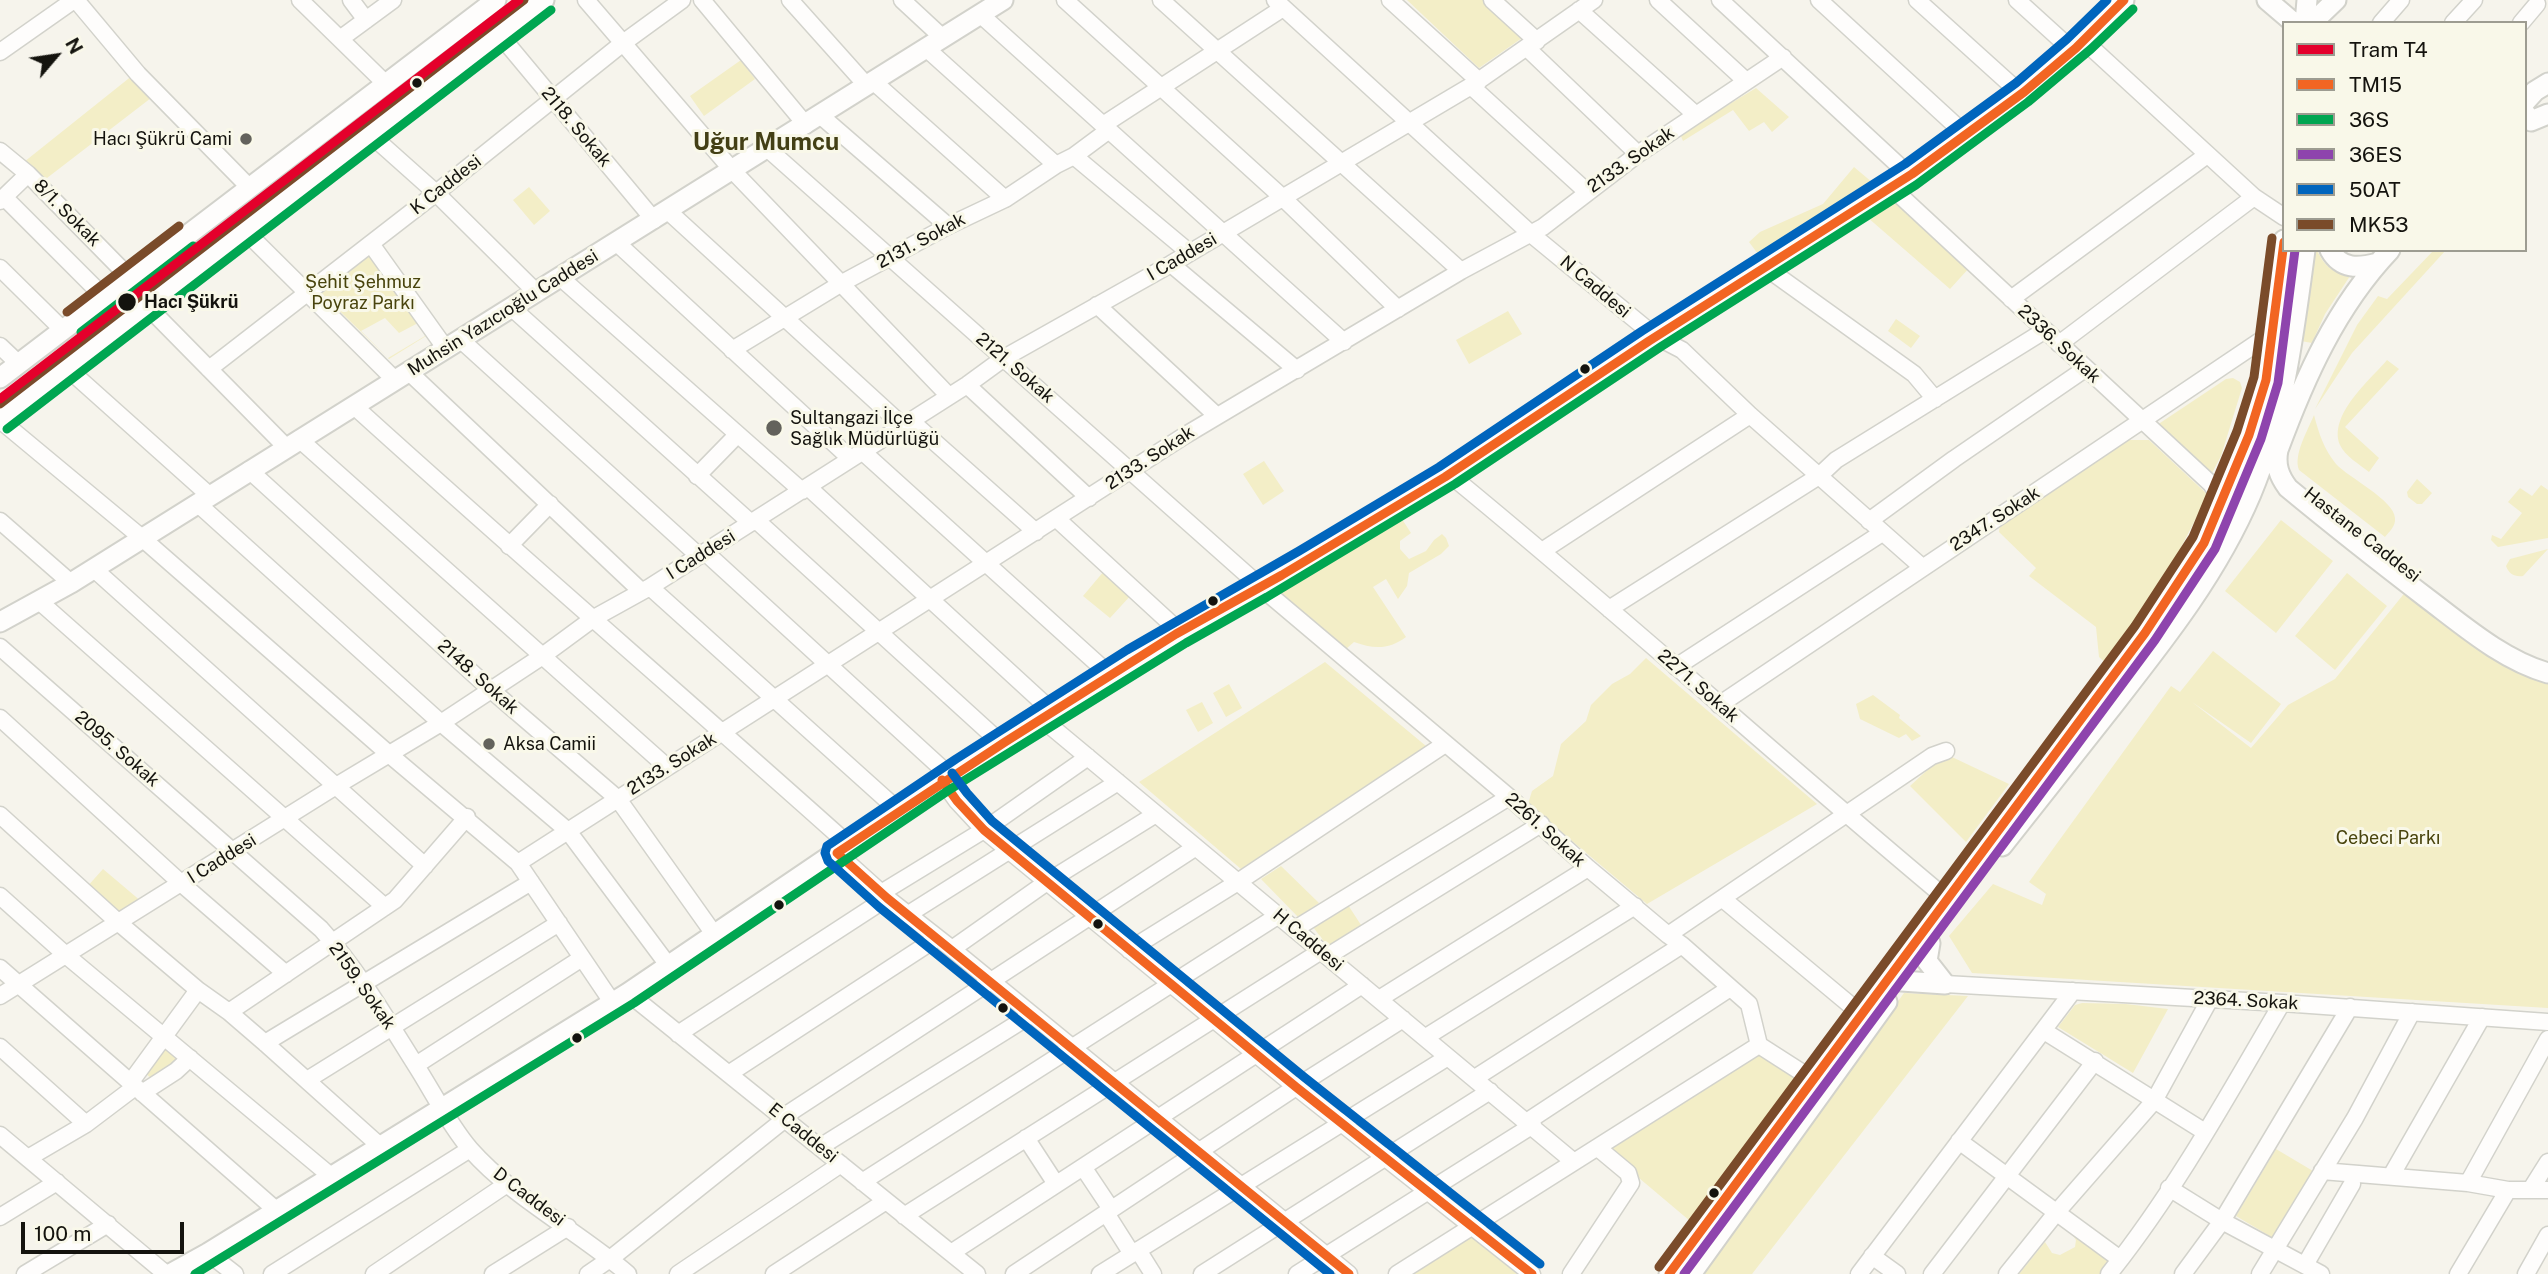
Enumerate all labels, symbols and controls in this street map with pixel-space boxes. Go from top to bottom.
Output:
north arrow [21,21,91,91]
legend [2282,21,2527,252]
text: N [61,34,88,58]
text: Tram T4 [2349,37,2428,62]
text: TM15 [2349,72,2402,97]
unlabelled marker [410,76,424,90]
street label: 2118. Sokak [536,83,616,171]
text: 36S [2349,107,2389,132]
street label: 2133. Sokak [1583,122,1679,198]
place label: Hacı Şükrü Cami [93,128,232,150]
district label: Uğur Mumcu [693,129,839,157]
marker: Hacı Şükrü Cami [238,131,254,147]
text: 36ES [2349,142,2402,167]
street label: K Caddesi [406,151,486,219]
street label: 8/1. Sokak [29,175,105,251]
text: 50AT [2349,177,2401,202]
street label: 2131. Sokak [873,209,969,273]
text: MK53 [2349,212,2409,237]
street label: I Caddesi [1143,228,1221,286]
street label: Muhsin Yazıcıoğlu Caddesi [404,245,602,381]
street label: N Caddesi [1555,251,1635,323]
park label: Şehit Şehmuz Poyraz Parkı [305,271,421,314]
marker: Hacı Şükrü [116,291,138,313]
place label: Hacı Şükrü [144,291,238,313]
street label: 2336. Sokak [2013,300,2105,388]
street label: 2121. Sokak [971,328,1059,408]
unlabelled marker [1578,362,1592,376]
place label: Sultangazi İlçe Sağlık Müdürlüğü [790,407,939,450]
marker: Sultangazi İlçe Sağlık Müdürlüğü [764,418,784,438]
street label: 2133. Sokak [1102,421,1198,495]
street label: 2347. Sokak [1946,482,2044,556]
street label: Hastane Caddesi [2300,483,2424,587]
street label: I Caddesi [663,525,739,585]
unlabelled marker [1206,594,1220,608]
street label: 2148. Sokak [433,635,523,719]
street label: 2271. Sokak [1653,645,1743,727]
street label: 2095. Sokak [70,706,164,792]
street label: 2133. Sokak [623,728,721,800]
place label: Aksa Camii [503,733,596,755]
marker: Aksa Camii [481,736,497,752]
street label: 2261. Sokak [1500,788,1590,872]
park label: Cebeci Parkı [2336,827,2440,849]
street label: I Caddesi [184,829,260,889]
unlabelled marker [772,898,786,912]
street label: H Caddesi [1268,904,1348,976]
unlabelled marker [1091,917,1105,931]
street label: 2159. Sokak [324,938,400,1034]
street label: 2364. Sokak [2193,987,2299,1015]
unlabelled marker [996,1001,1010,1015]
unlabelled marker [570,1031,584,1045]
street label: E Caddesi [764,1099,842,1167]
street label: D Caddesi [489,1163,569,1231]
unlabelled marker [1707,1186,1721,1200]
scale bar [24,1208,187,1252]
text: 100 m [34,1221,91,1246]

